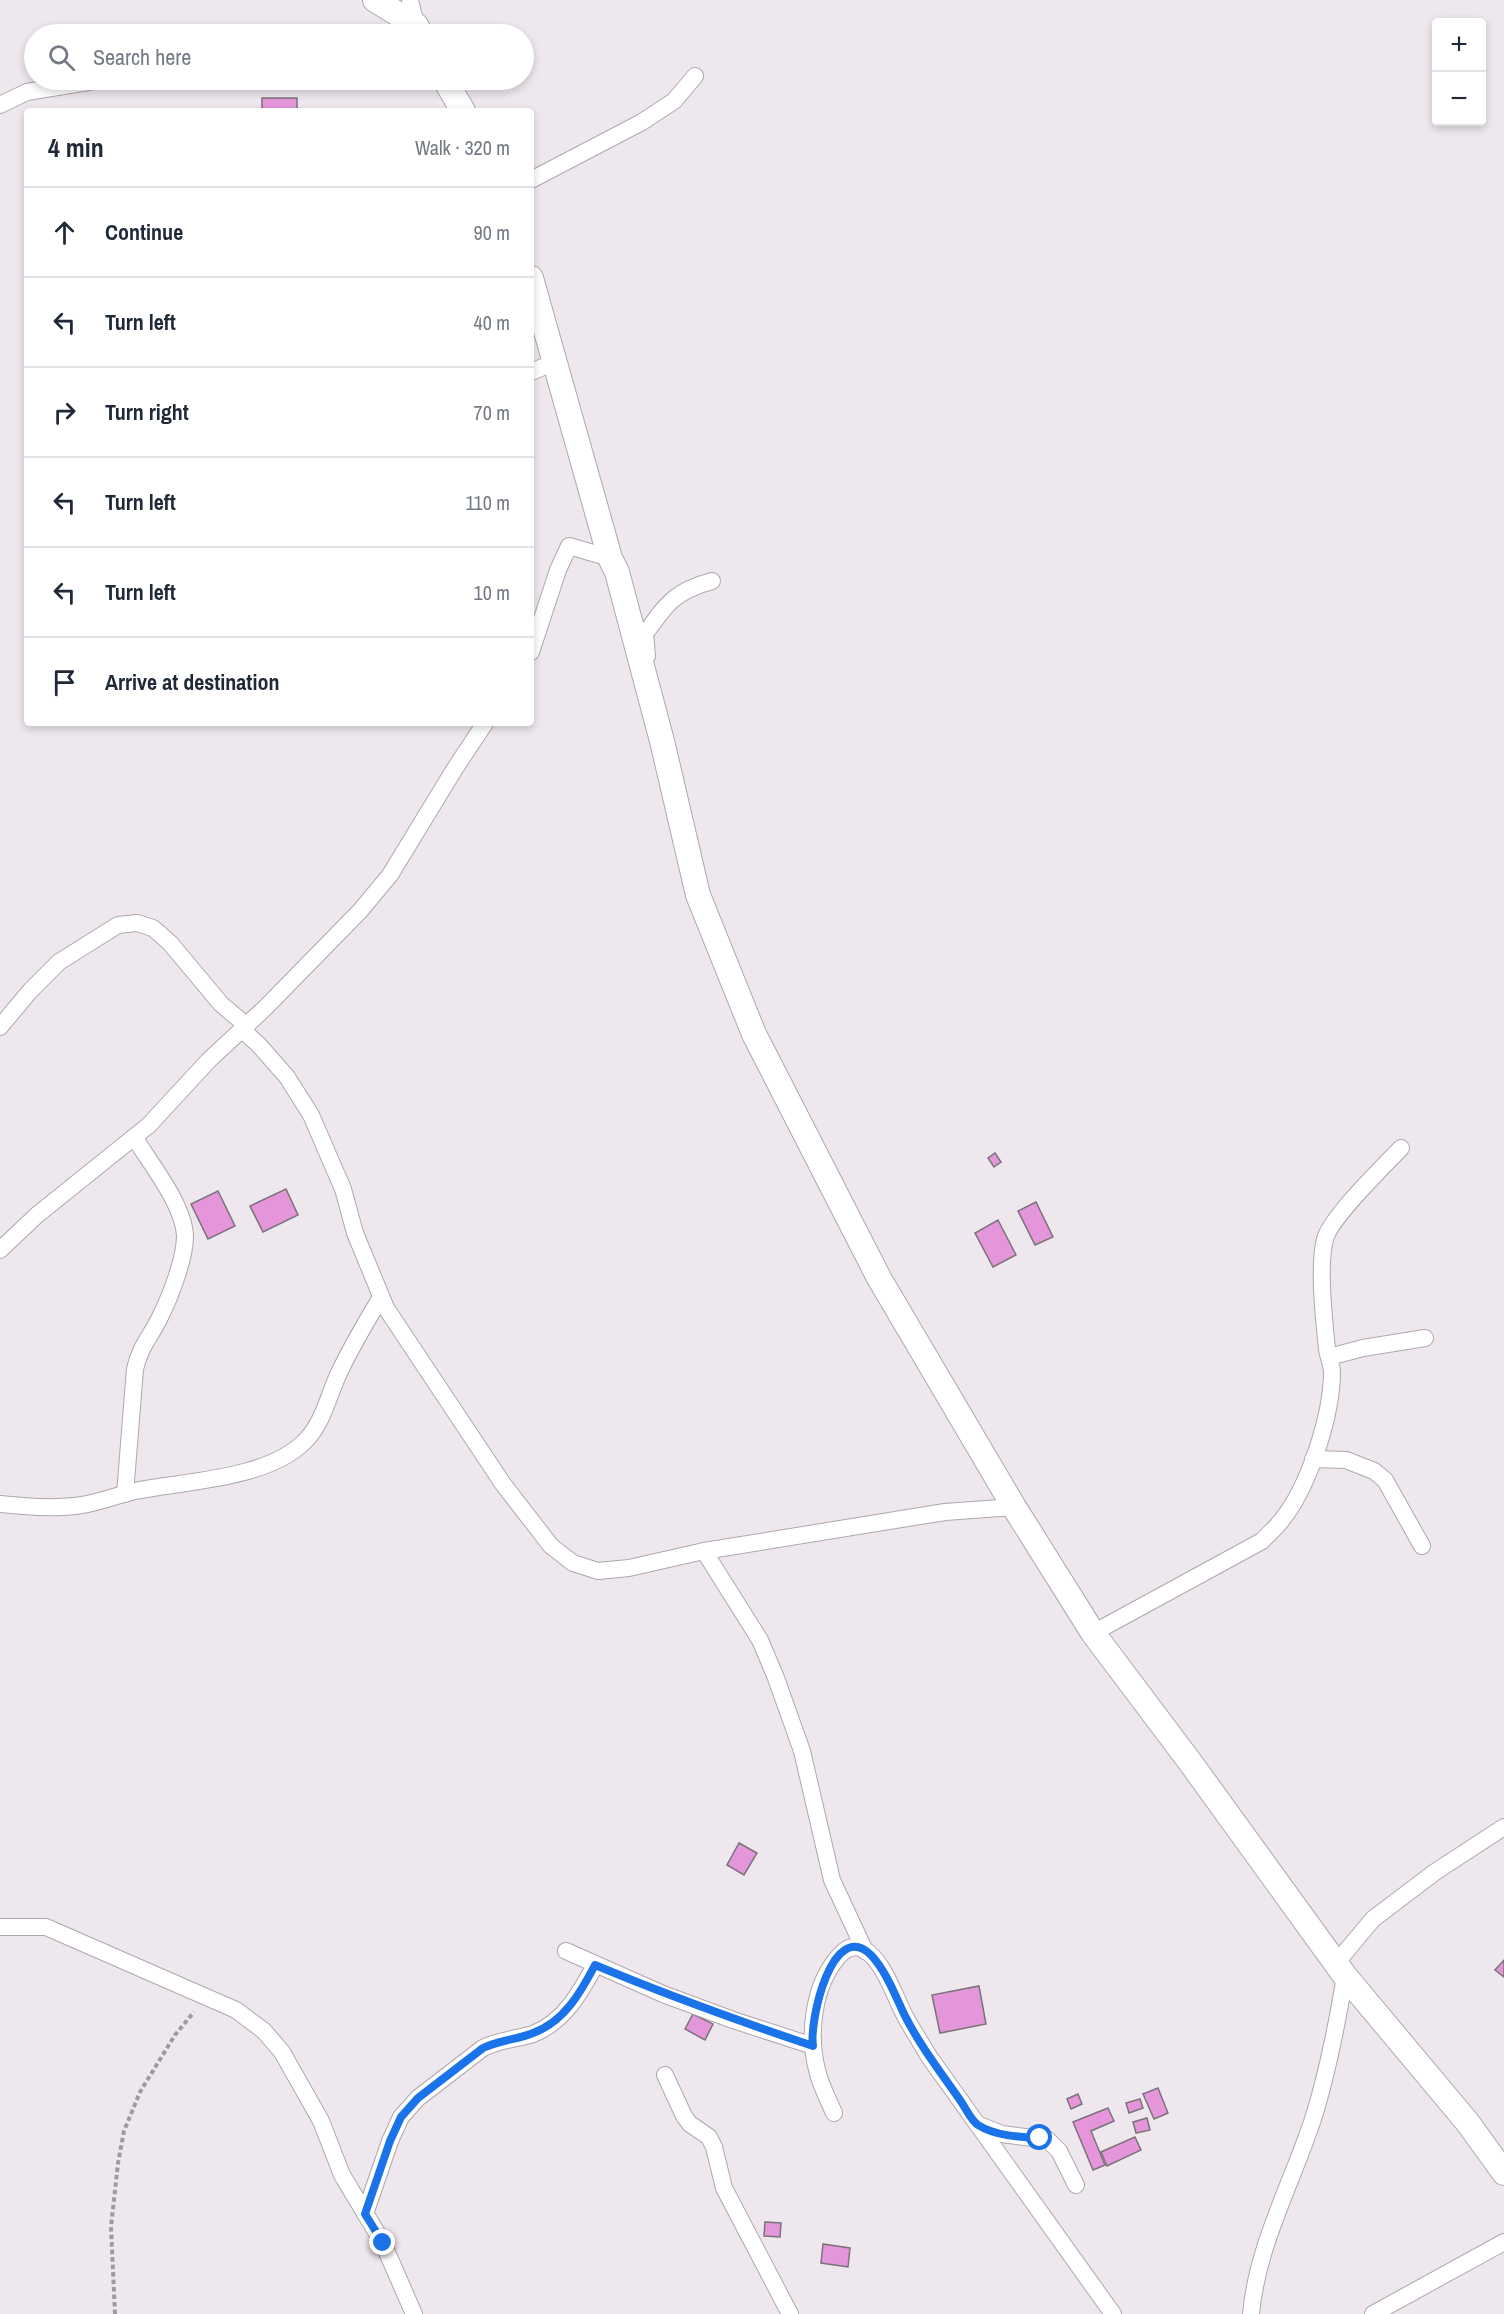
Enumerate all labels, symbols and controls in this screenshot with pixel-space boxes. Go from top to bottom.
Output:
map controls [1432,18,1486,126]
button: + [1432,18,1486,72]
search box [24,24,534,90]
icon: search [45,41,78,74]
text: Search here [93,42,191,72]
button: − [1432,72,1486,126]
text: 4 min [48,130,104,165]
text: Walk · 320 m [415,134,510,161]
icon: ahead [48,216,81,249]
text: Continue [105,217,183,247]
text: 90 m [474,219,510,246]
icon: left [48,306,81,339]
text: Turn left [105,307,176,337]
text: 40 m [474,309,510,336]
icon: right [48,396,81,429]
text: Turn right [105,397,189,427]
text: 70 m [474,399,510,426]
icon: left [48,486,81,519]
text: Turn left [105,487,176,517]
text: 110 m [466,489,510,516]
icon: left [48,576,81,609]
text: Turn left [105,577,176,607]
text: 10 m [474,579,510,606]
icon: arrive [48,666,81,699]
text: Arrive at destination [105,667,279,697]
route start [1026,2124,1052,2150]
route end [369,2229,395,2255]

